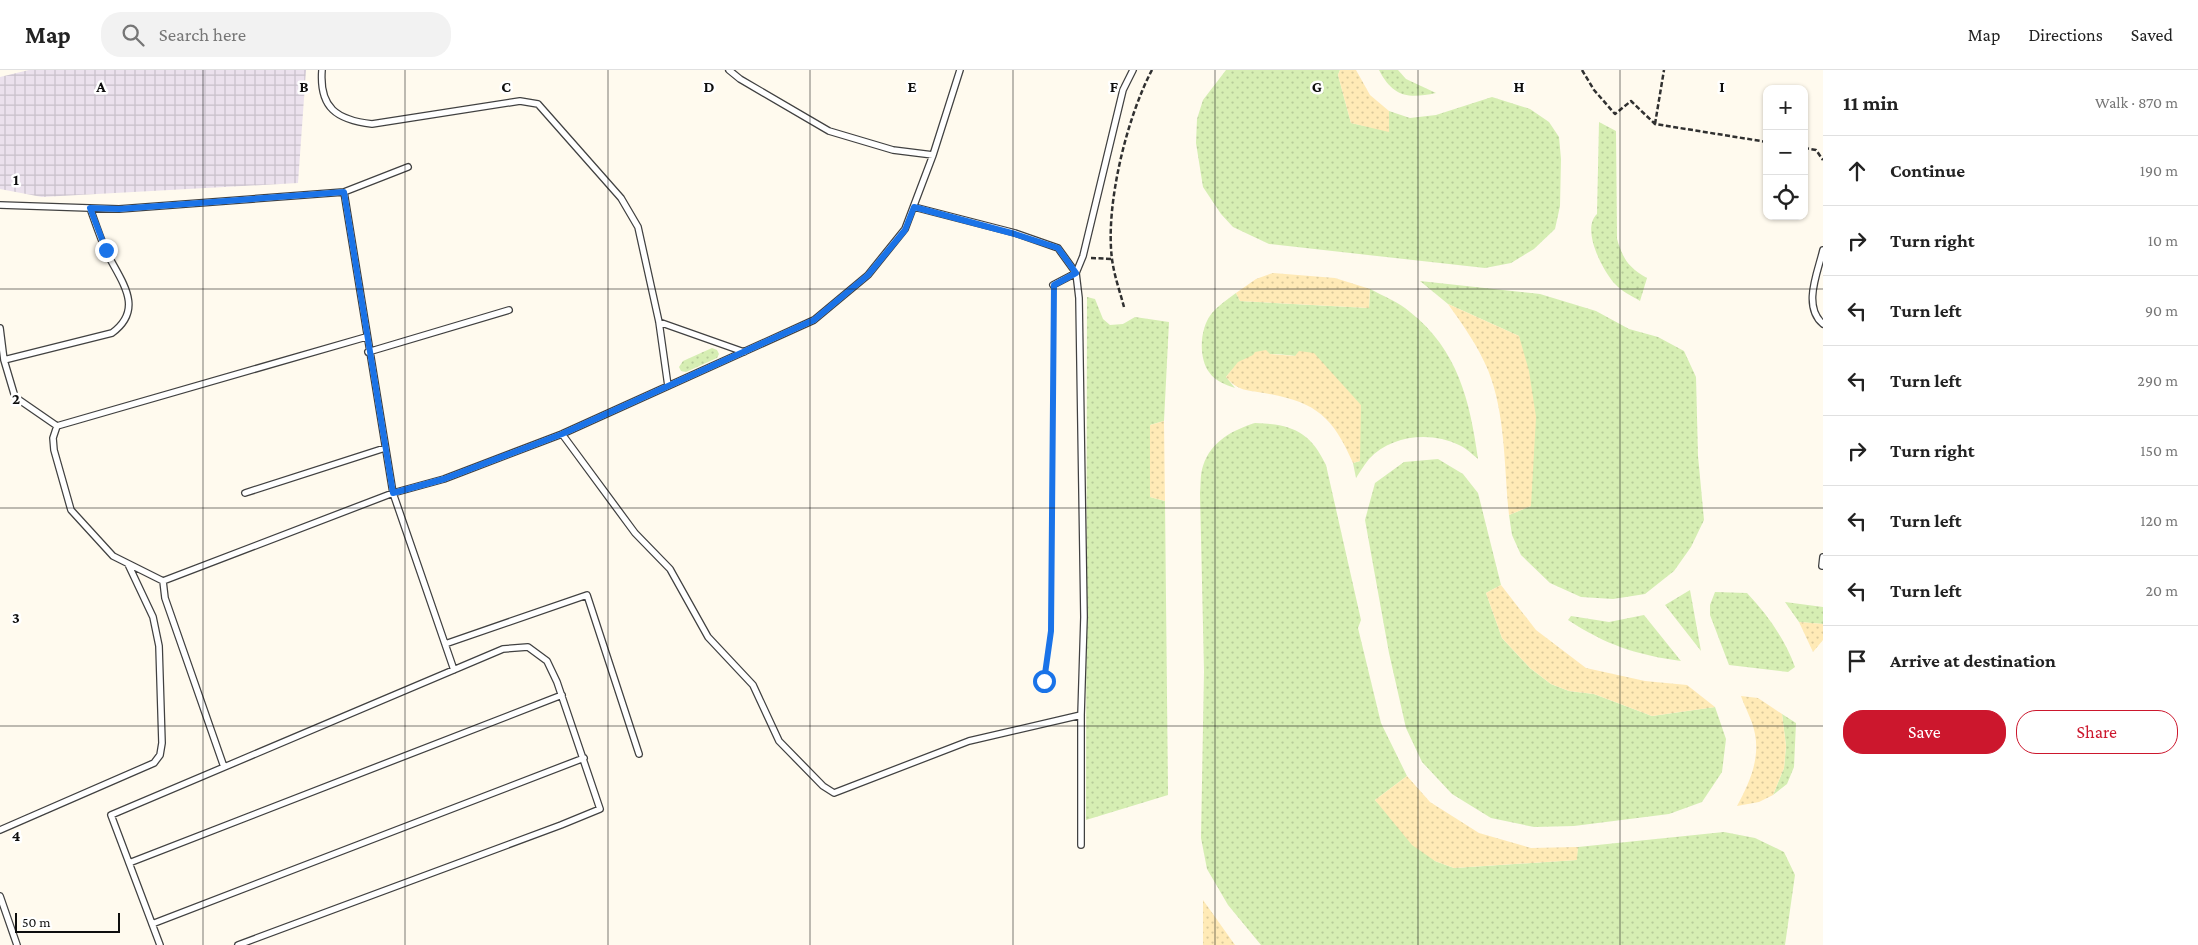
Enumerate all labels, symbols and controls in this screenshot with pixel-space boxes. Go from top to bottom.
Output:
search box [101,12,451,57]
text: Map [25,21,71,48]
icon: search [119,21,147,49]
text: Search here [159,24,246,45]
text: Map [1968,25,2000,45]
text: Directions [2028,25,2103,45]
text: Saved [2131,25,2173,45]
text: A [95,78,106,95]
text: B [299,78,309,95]
text: C [501,78,511,95]
text: D [703,78,715,95]
text: E [907,78,917,95]
text: F [1110,78,1119,95]
text: G [1312,78,1322,95]
text: H [1514,78,1525,95]
text: I [1719,78,1725,95]
map controls [1763,85,1808,220]
button: + [1763,85,1808,130]
text: 11 min [1843,91,1899,115]
text: Walk · 870 m [2095,94,2178,111]
button: − [1763,130,1808,175]
icon: ahead [1843,157,1871,185]
text: Continue [1890,160,1965,181]
text: 190 m [2140,162,2178,179]
text: 1 [13,171,19,188]
button: locate [1763,175,1808,220]
icon: right [1843,227,1871,255]
text: Turn right [1890,230,1975,251]
text: 10 m [2148,232,2178,249]
route end [95,239,118,262]
icon: left [1843,297,1871,325]
text: Turn left [1890,300,1962,321]
text: 90 m [2145,302,2178,319]
icon: left [1843,367,1871,395]
text: Turn left [1890,370,1962,391]
text: 290 m [2137,372,2178,389]
text: 2 [12,390,20,407]
icon: right [1843,437,1871,465]
text: Turn right [1890,440,1975,461]
text: 150 m [2140,442,2178,459]
icon: left [1843,507,1871,535]
text: Turn left [1890,510,1962,531]
text: 120 m [2140,512,2178,529]
icon: left [1843,577,1871,605]
text: Turn left [1890,580,1962,601]
text: 20 m [2145,582,2178,599]
text: 3 [12,609,20,626]
icon: arrive [1843,647,1871,675]
text: Arrive at destination [1890,650,2056,671]
route start [1033,670,1056,693]
button: Save [1843,710,2006,754]
button: Share [2016,710,2178,754]
text: 4 [12,827,21,844]
scale bar [15,910,120,933]
text: 50 m [22,914,50,930]

